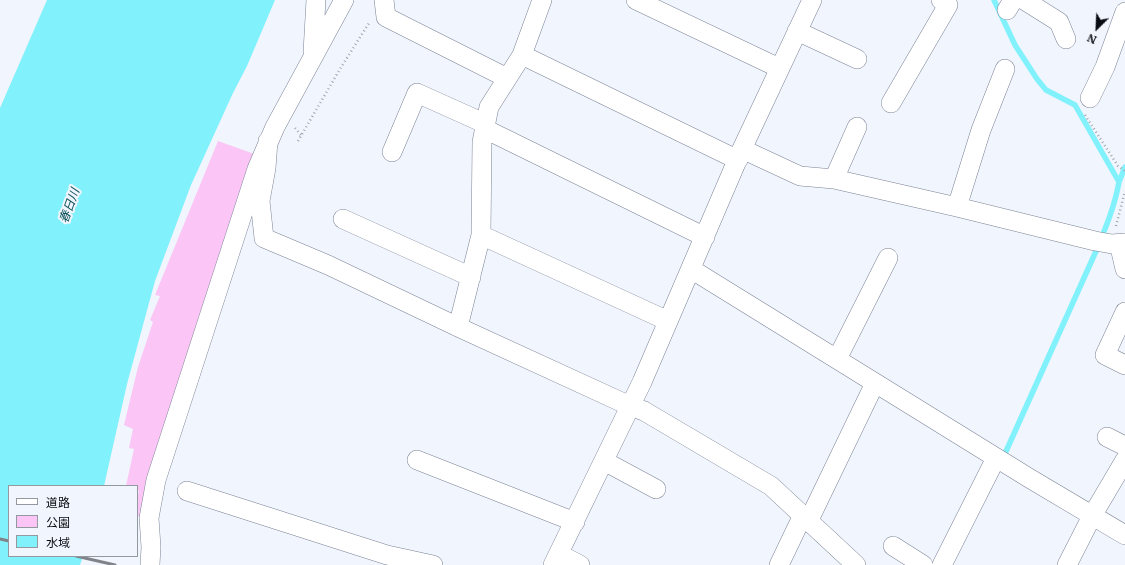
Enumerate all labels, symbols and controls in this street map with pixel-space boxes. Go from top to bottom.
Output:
north arrow [1077,8,1117,48]
text: N [1085,31,1099,47]
water label: 春日川 [57,187,83,225]
legend [8,485,138,557]
text: 道路 [46,495,70,510]
text: 公園 [46,515,70,530]
text: 水域 [46,535,70,550]

